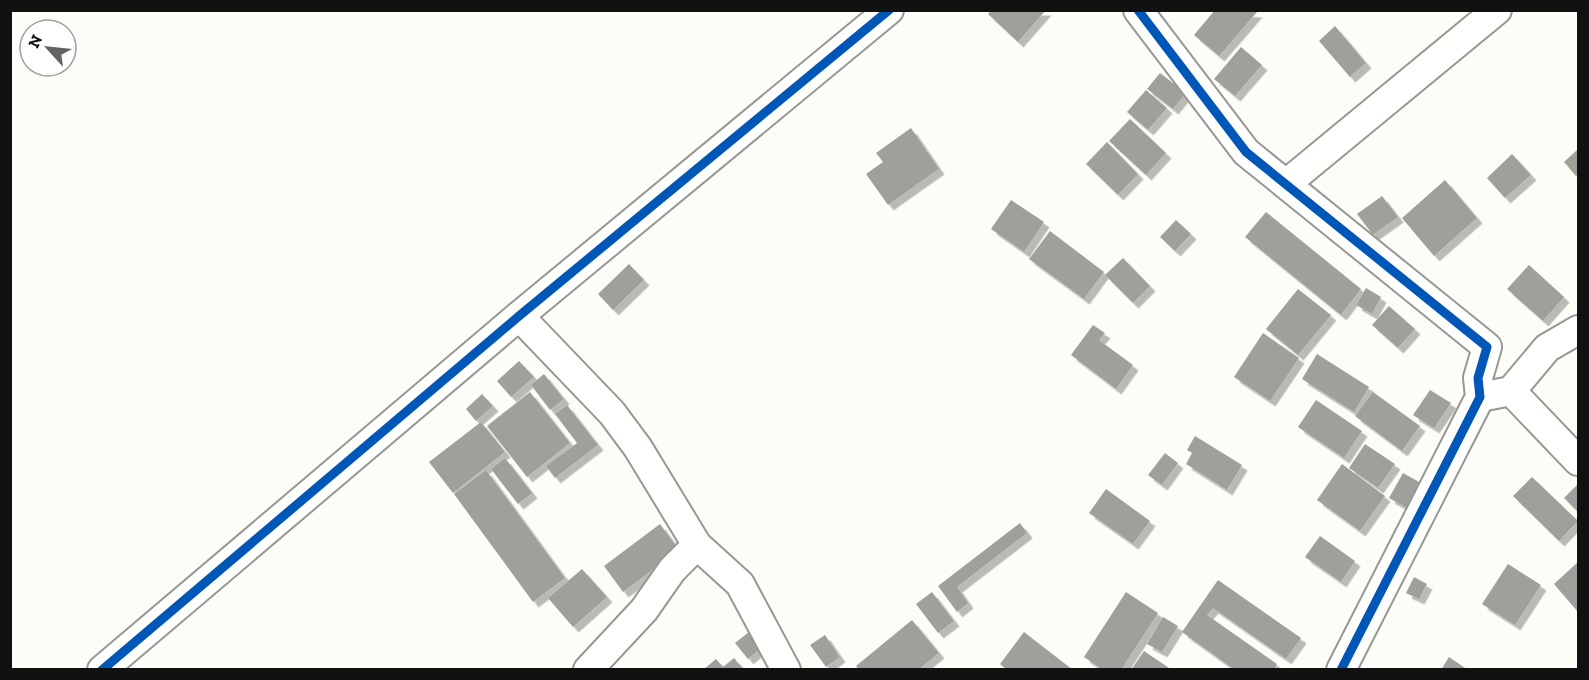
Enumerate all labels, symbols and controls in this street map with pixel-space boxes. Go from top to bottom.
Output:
north arrow [18,18,78,78]
text: N [24,32,46,51]

